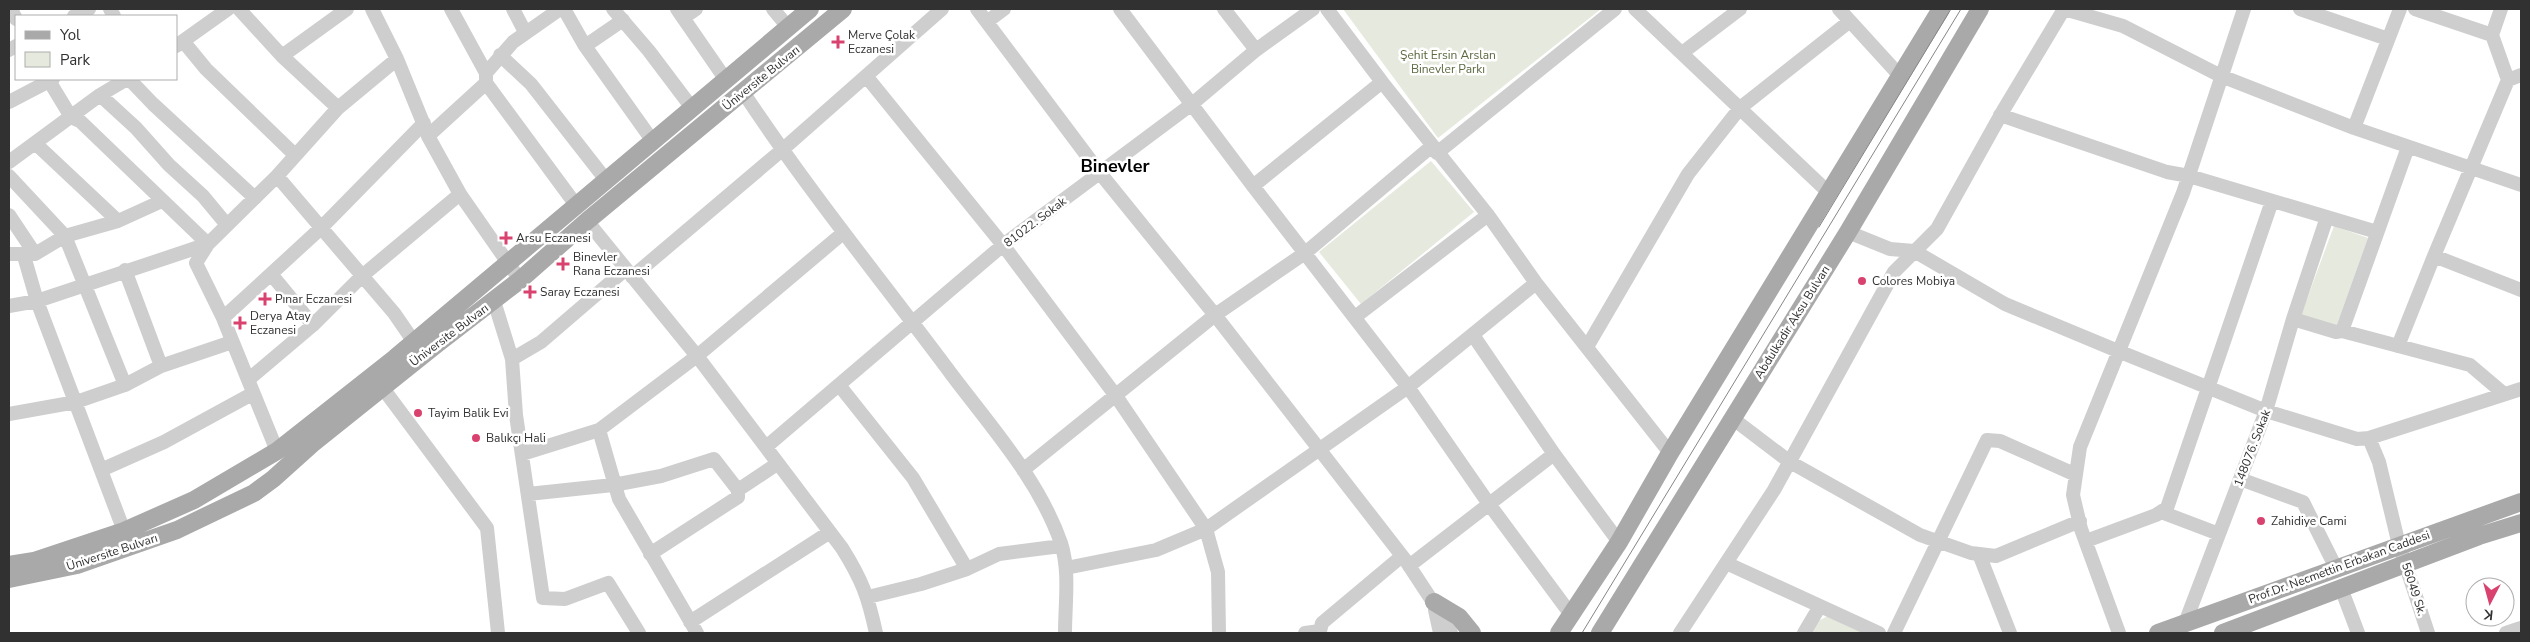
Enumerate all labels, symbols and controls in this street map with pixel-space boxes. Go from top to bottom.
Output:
legend [15,15,178,80]
text: Yol [59,25,81,45]
place label: Merve Çolak Eczanesi [848,27,916,57]
marker: Merve Çolak Eczanesi [832,36,844,48]
street label: Üniversite Bulvarı [719,42,803,114]
park label: Şehit Ersin Arslan Binevler Parkı [1400,47,1496,77]
text: Park [60,50,90,70]
district label: Binevler [1080,154,1150,178]
street label: 81022. Sokak [1001,193,1070,251]
place label: Arsu Eczanesi [516,230,591,246]
marker: Arsu Eczanesi [500,232,512,244]
place label: Binevler Rana Eczanesi [573,249,650,279]
marker: Binevler Rana Eczanesi [557,258,569,270]
street label: Abdulkadir Aksu Bulvarı [1751,262,1833,382]
place label: Colores Mobiya [1872,273,1955,289]
marker: Colores Mobiya [1856,275,1868,287]
place label: Saray Eczanesi [540,284,620,300]
marker: Saray Eczanesi [524,286,536,298]
place label: Pınar Eczanesi [275,291,352,307]
marker: Pınar Eczanesi [259,293,271,305]
street label: Üniversite Bulvarı [406,300,492,370]
place label: Derya Atay Eczanesi [250,308,312,338]
marker: Derya Atay Eczanesi [234,317,246,329]
place label: Tayim Balik Evi [428,405,509,421]
street label: 148076. Sokak [2230,406,2274,489]
marker: Tayim Balik Evi [412,407,424,419]
place label: Balıkçı Hali [486,430,546,446]
marker: Balıkçı Hali [470,432,482,444]
place label: Zahidiye Cami [2271,513,2347,529]
marker: Zahidiye Cami [2255,515,2267,527]
street label: Prof.Dr. Necmettin Erbakan Caddesi [2246,527,2432,607]
street label: Üniversite Bulvarı [64,530,160,574]
street label: 56049 Sk. [2398,560,2430,618]
north arrow [2465,577,2515,627]
text: K [2482,604,2494,624]

